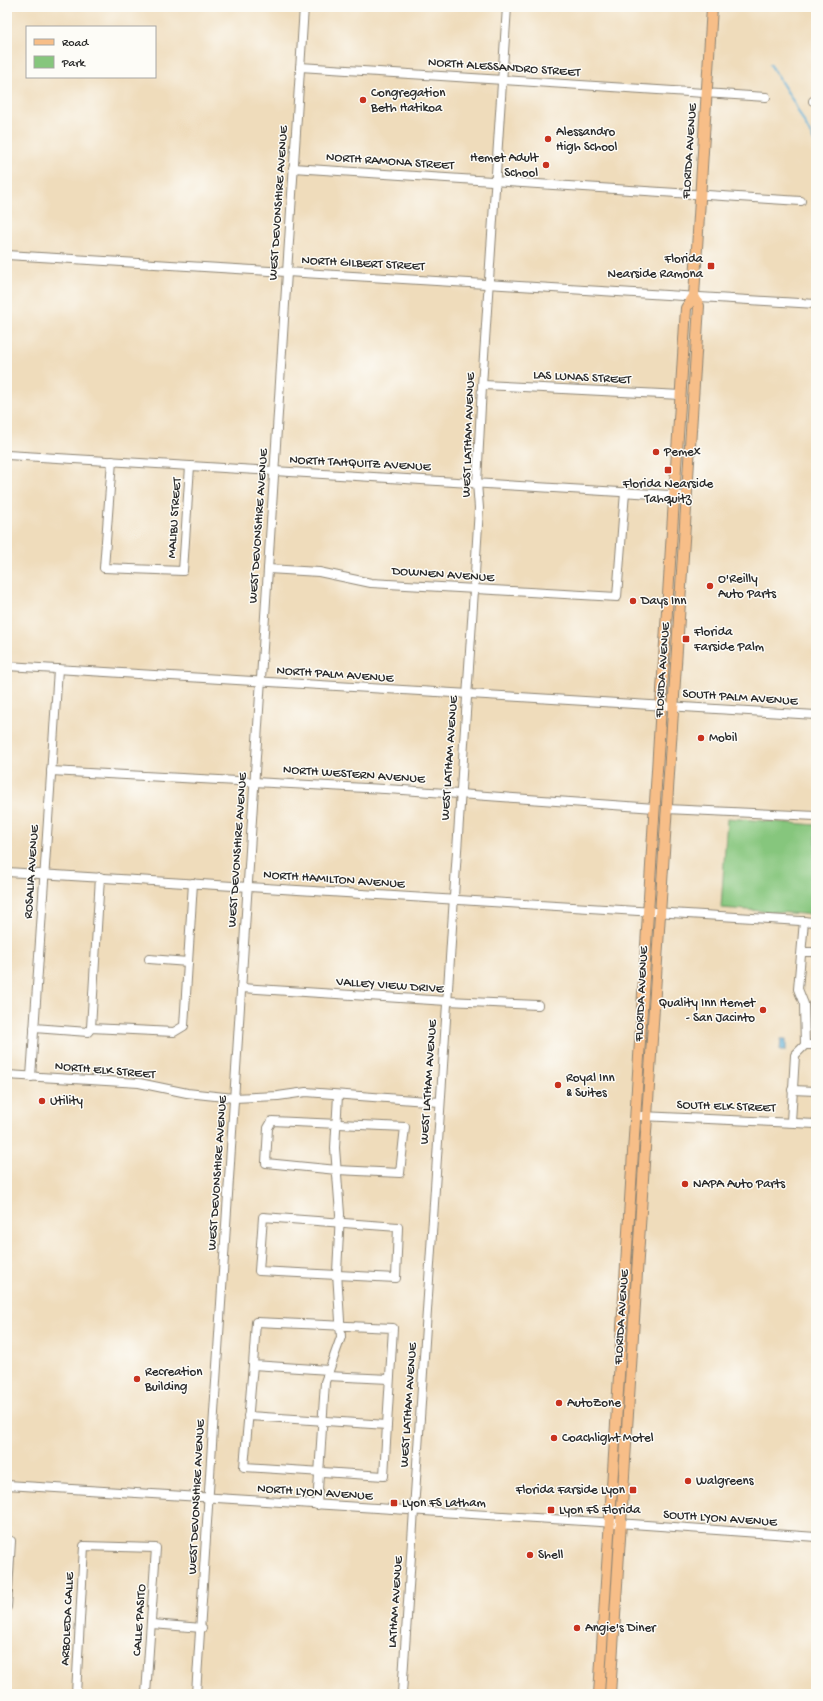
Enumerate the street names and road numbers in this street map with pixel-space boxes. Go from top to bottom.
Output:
street label: NORTH ALESSANDRO STREET [427,55,582,81]
street label: FLORIDA AVENUE [679,102,701,200]
street label: WEST DEVONSHIRE AVENUE [266,124,292,281]
street label: NORTH RAMONA STREET [326,150,455,174]
street label: NORTH GILBERT STREET [301,253,426,275]
street label: LAS LUNAS STREET [533,368,632,388]
street label: WEST LATHAM AVENUE [459,371,479,498]
street label: WEST DEVONSHIRE AVENUE [246,447,272,604]
street label: NORTH TAHQUITZ AVENUE [289,453,432,475]
street label: MALIBU STREET [165,476,185,559]
street label: DOWNEN AVENUE [390,564,496,586]
street label: FLORIDA AVENUE [652,621,674,719]
street label: NORTH PALM AVENUE [276,663,395,687]
street label: SOUTH PALM AVENUE [682,686,799,710]
street label: WEST LATHAM AVENUE [438,694,462,821]
street label: NORTH WESTERN AVENUE [282,763,426,788]
street label: WEST DEVONSHIRE AVENUE [225,771,251,928]
street label: ROSALIA AVENUE [21,824,43,919]
street label: NORTH HAMILTON AVENUE [263,868,406,893]
street label: FLORIDA AVENUE [632,945,652,1043]
street label: VALLEY VIEW DRIVE [335,975,445,997]
street label: WEST LATHAM AVENUE [417,1018,441,1145]
street label: NORTH ELK STREET [54,1059,157,1083]
street label: WEST DEVONSHIRE AVENUE [205,1094,231,1251]
street label: SOUTH ELK STREET [676,1098,777,1116]
street label: FLORIDA AVENUE [611,1268,633,1366]
street label: WEST LATHAM AVENUE [397,1341,421,1468]
street label: WEST DEVONSHIRE AVENUE [185,1418,209,1575]
street label: NORTH LYON AVENUE [257,1481,374,1505]
street label: SOUTH LYON AVENUE [663,1508,778,1531]
street label: LATHAM AVENUE [385,1555,407,1648]
street label: ARBOLEDA CALLE [58,1571,78,1666]
street label: CALLE PASITO [130,1583,150,1657]

